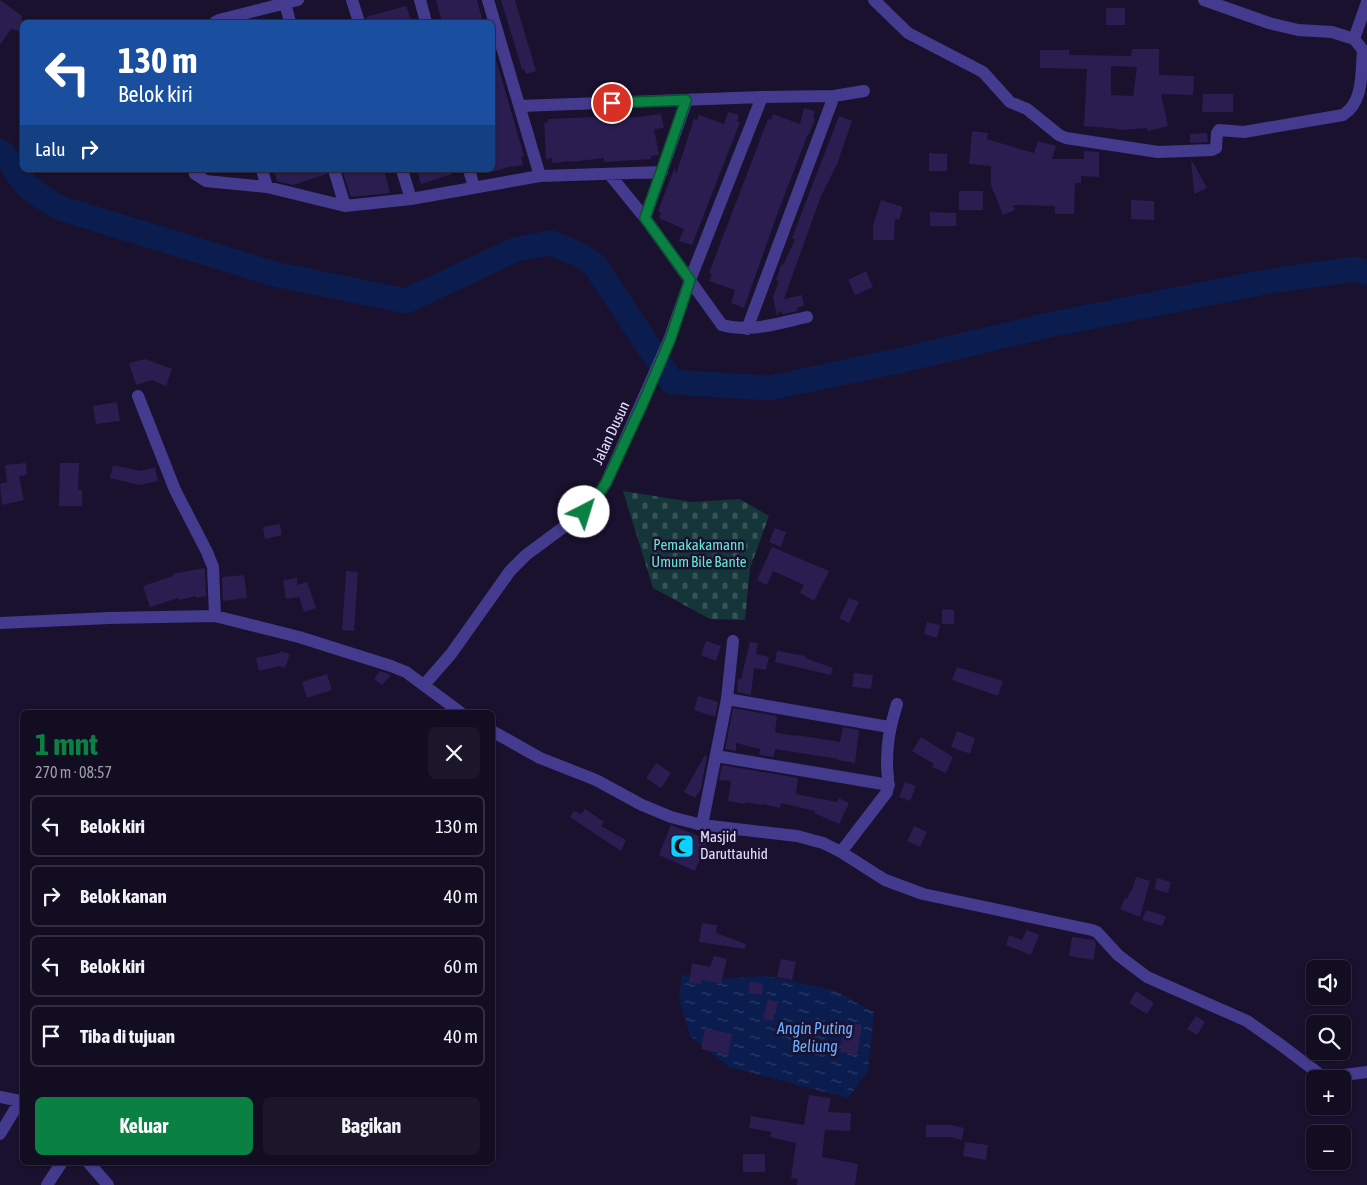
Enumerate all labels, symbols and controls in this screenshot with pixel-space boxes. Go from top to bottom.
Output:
icon: left [35,40,100,105]
text: 130 m [118,40,197,80]
text: Belok kiri [118,81,193,107]
pin [591,82,633,124]
icon: arrive [598,89,626,117]
icon: right [75,135,103,163]
text: Lalu [35,138,65,160]
street label: Jalan Dusun [589,399,633,467]
position arrow [557,485,609,537]
park label: Pemakakamann Umum Bile Bante [651,536,747,570]
text: 1 mnt [35,727,98,761]
button: close [428,727,480,779]
text: 270 m · 08:57 [35,763,112,781]
icon: left [37,812,65,840]
text: Belok kiri [80,815,145,837]
text: 130 m [435,815,478,837]
place label: Masjid Daruttauhid [700,828,768,862]
mosque icon: Masjid Daruttauhid [669,833,695,859]
icon: right [37,882,65,910]
text: Belok kanan [80,885,167,907]
text: 40 m [444,885,478,907]
icon: left [37,952,65,980]
text: Belok kiri [80,955,145,977]
text: 60 m [444,955,478,977]
map controls [1306,960,1351,1170]
button: sound [1306,960,1351,1005]
button: search [1306,1015,1351,1060]
water label: Angin Puting Beliung [776,1019,853,1056]
icon: arrive [37,1022,65,1050]
text: Tiba di tujuan [80,1025,175,1047]
text: 40 m [444,1025,478,1047]
button: + [1306,1070,1351,1115]
button: Keluar [35,1097,253,1155]
button: Bagikan [263,1097,480,1155]
button: − [1306,1125,1351,1170]

